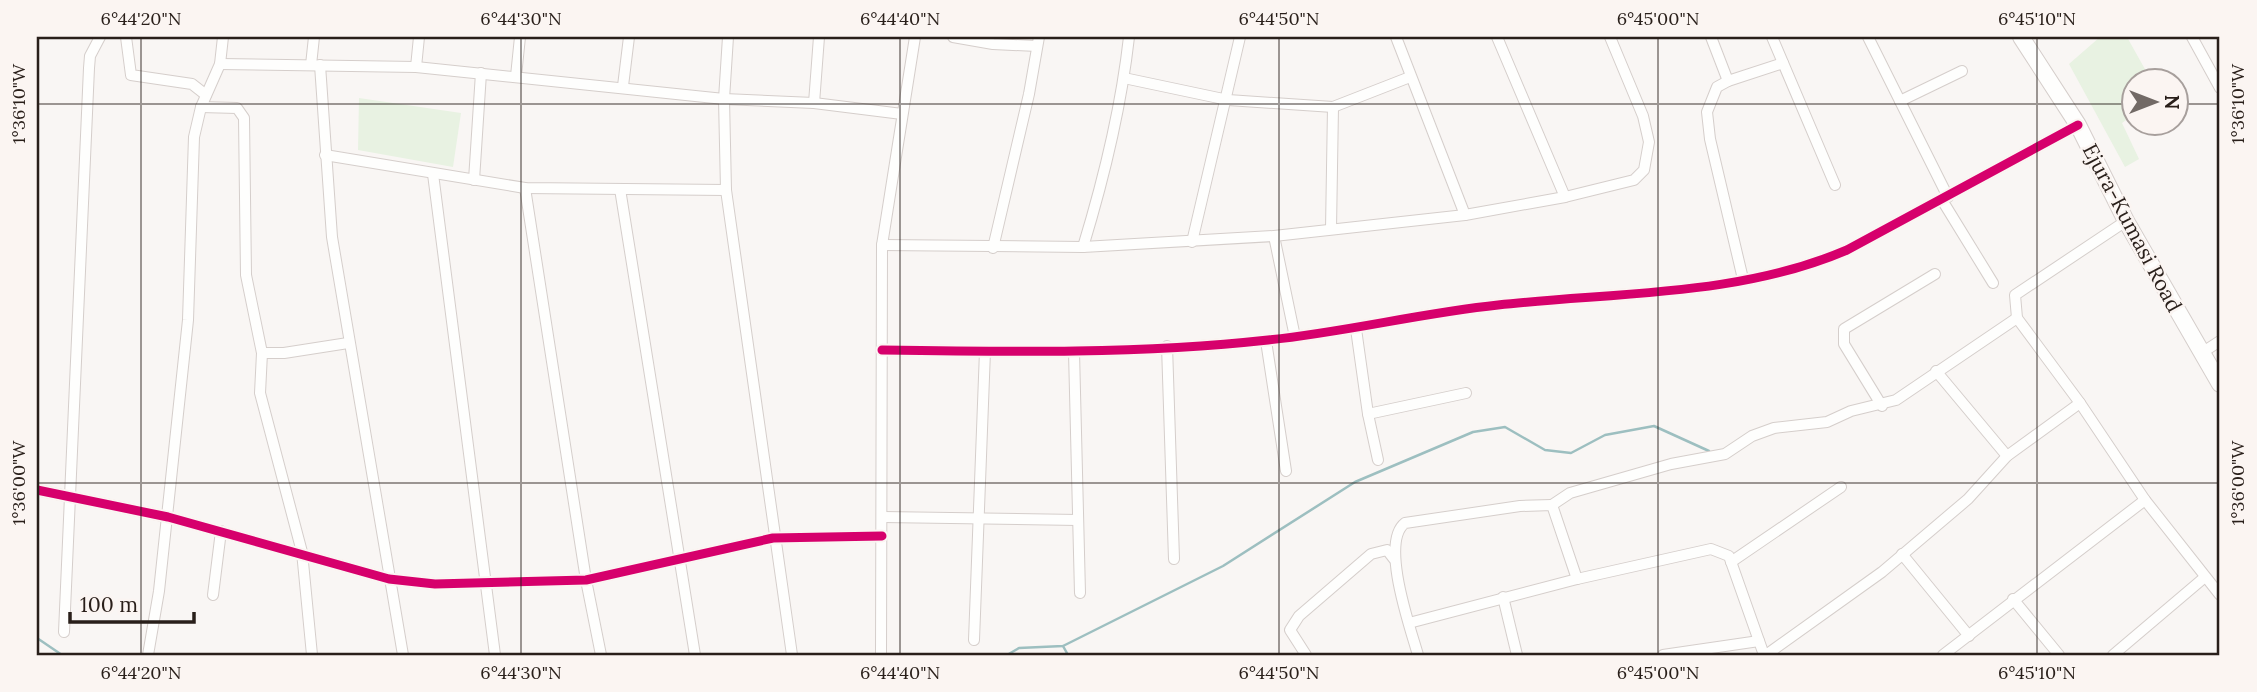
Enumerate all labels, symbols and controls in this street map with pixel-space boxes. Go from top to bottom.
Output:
text: 6°44'20"N [101,7,181,30]
text: 6°44'30"N [480,7,562,30]
text: 6°44'40"N [860,7,940,30]
text: 6°44'50"N [1238,7,1320,30]
text: 6°45'00"N [1617,7,1699,30]
text: 6°45'10"N [1998,7,2076,30]
text: 1°36'10"W [7,63,30,144]
text: 1°36'10"W [2226,63,2249,144]
north arrow [2120,66,2190,136]
text: N [2160,95,2184,110]
street label: Ejura-Kumasi Road [2077,139,2188,317]
text: 1°36'00"W [7,440,30,525]
text: 1°36'00"W [2226,440,2249,525]
scale bar [70,580,194,624]
text: 100 m [80,591,138,618]
text: 6°44'20"N [101,661,181,684]
text: 6°44'30"N [480,661,562,684]
text: 6°44'40"N [860,661,940,684]
text: 6°44'50"N [1238,661,1320,684]
text: 6°45'00"N [1617,661,1699,684]
text: 6°45'10"N [1998,661,2076,684]

